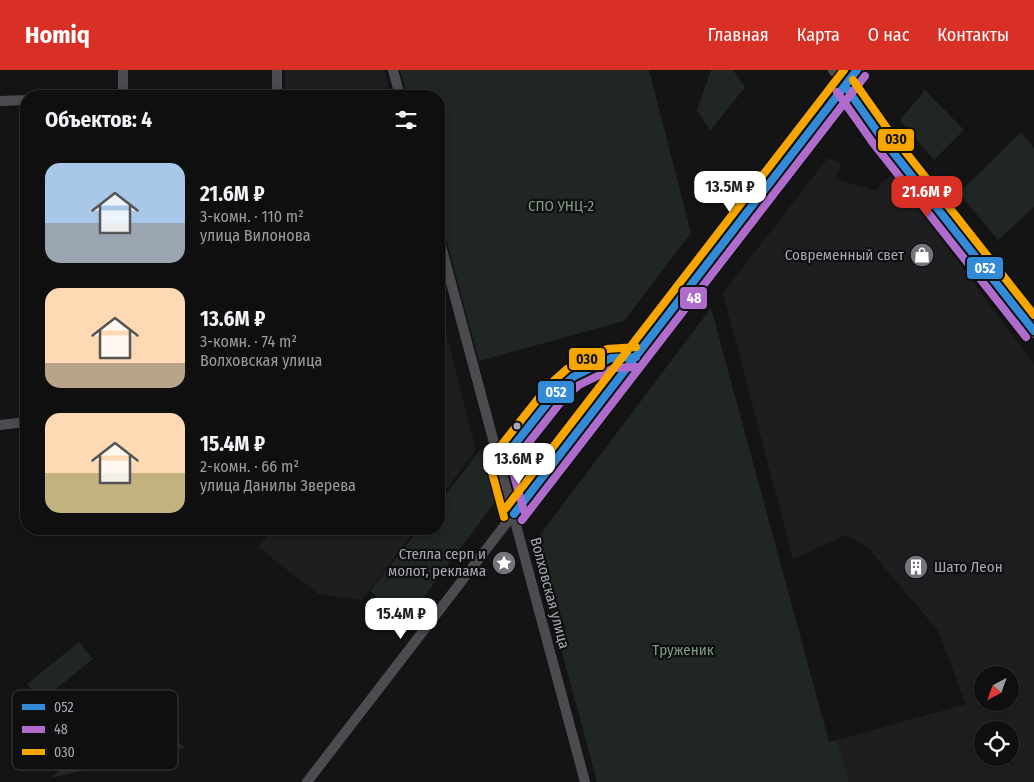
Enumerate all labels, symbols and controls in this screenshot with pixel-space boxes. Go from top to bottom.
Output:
text: Homiq [25,21,90,49]
text: Главная [708,24,769,46]
text: Карта [797,24,840,46]
text: О нас [868,24,909,46]
text: Контакты [937,24,1009,46]
icon: filters [392,106,420,134]
text: Объектов: 4 [45,107,152,133]
line badge: 030 [877,128,915,152]
text: 030 [885,131,907,148]
pin: 13.5M ₽ [684,170,776,213]
pin: 21.6M ₽ [881,176,973,218]
text: 13.5M ₽ [705,177,755,196]
text: 21.6M ₽ [200,181,265,207]
text: 21.6M ₽ [902,182,952,201]
icon: home [85,183,145,243]
park label: СПО УНЦ-2 [528,197,594,215]
text: 3-комн. · 110 m² [200,207,304,226]
text: улица Вилонова [200,226,311,245]
shop icon: Современный свет [909,242,935,268]
place label: Современный свет [785,246,905,264]
line badge: 052 [966,256,1004,280]
text: 052 [975,260,996,277]
line badge: 48 [679,286,708,310]
text: 48 [687,290,702,307]
text: 13.6M ₽ [200,306,265,332]
icon: home [85,308,145,368]
text: 3-комн. · 74 m² [200,332,297,351]
line badge: 030 [568,347,606,371]
text: Волховская улица [200,351,322,370]
text: 030 [576,351,598,368]
line badge: 052 [537,380,575,404]
text: 052 [546,384,567,401]
unlabelled marker [512,421,522,431]
text: 15.4M ₽ [200,431,265,457]
icon: home [85,433,145,493]
pin: 13.6M ₽ [473,442,565,485]
text: 13.6M ₽ [494,449,544,468]
text: 2-комн. · 66 m² [200,457,299,476]
text: улица Данилы Зверева [200,476,356,495]
street label: Волховская улица [526,535,574,651]
place label: Стелла серп и молот, реклама [388,545,486,580]
place icon: Стелла серп и молот, реклама [491,550,517,576]
building icon: Шато Леон [903,554,929,580]
place label: Шато Леон [934,558,1003,576]
pin: 15.4M ₽ [355,598,447,640]
text: 15.4M ₽ [376,604,426,623]
park label: Труженик [652,641,714,659]
north arrow [974,666,1019,711]
map controls [974,666,1019,766]
legend [12,690,178,770]
text: 052 [54,699,74,716]
text: 48 [54,721,68,738]
button: locate [974,721,1019,766]
text: 030 [54,744,75,761]

